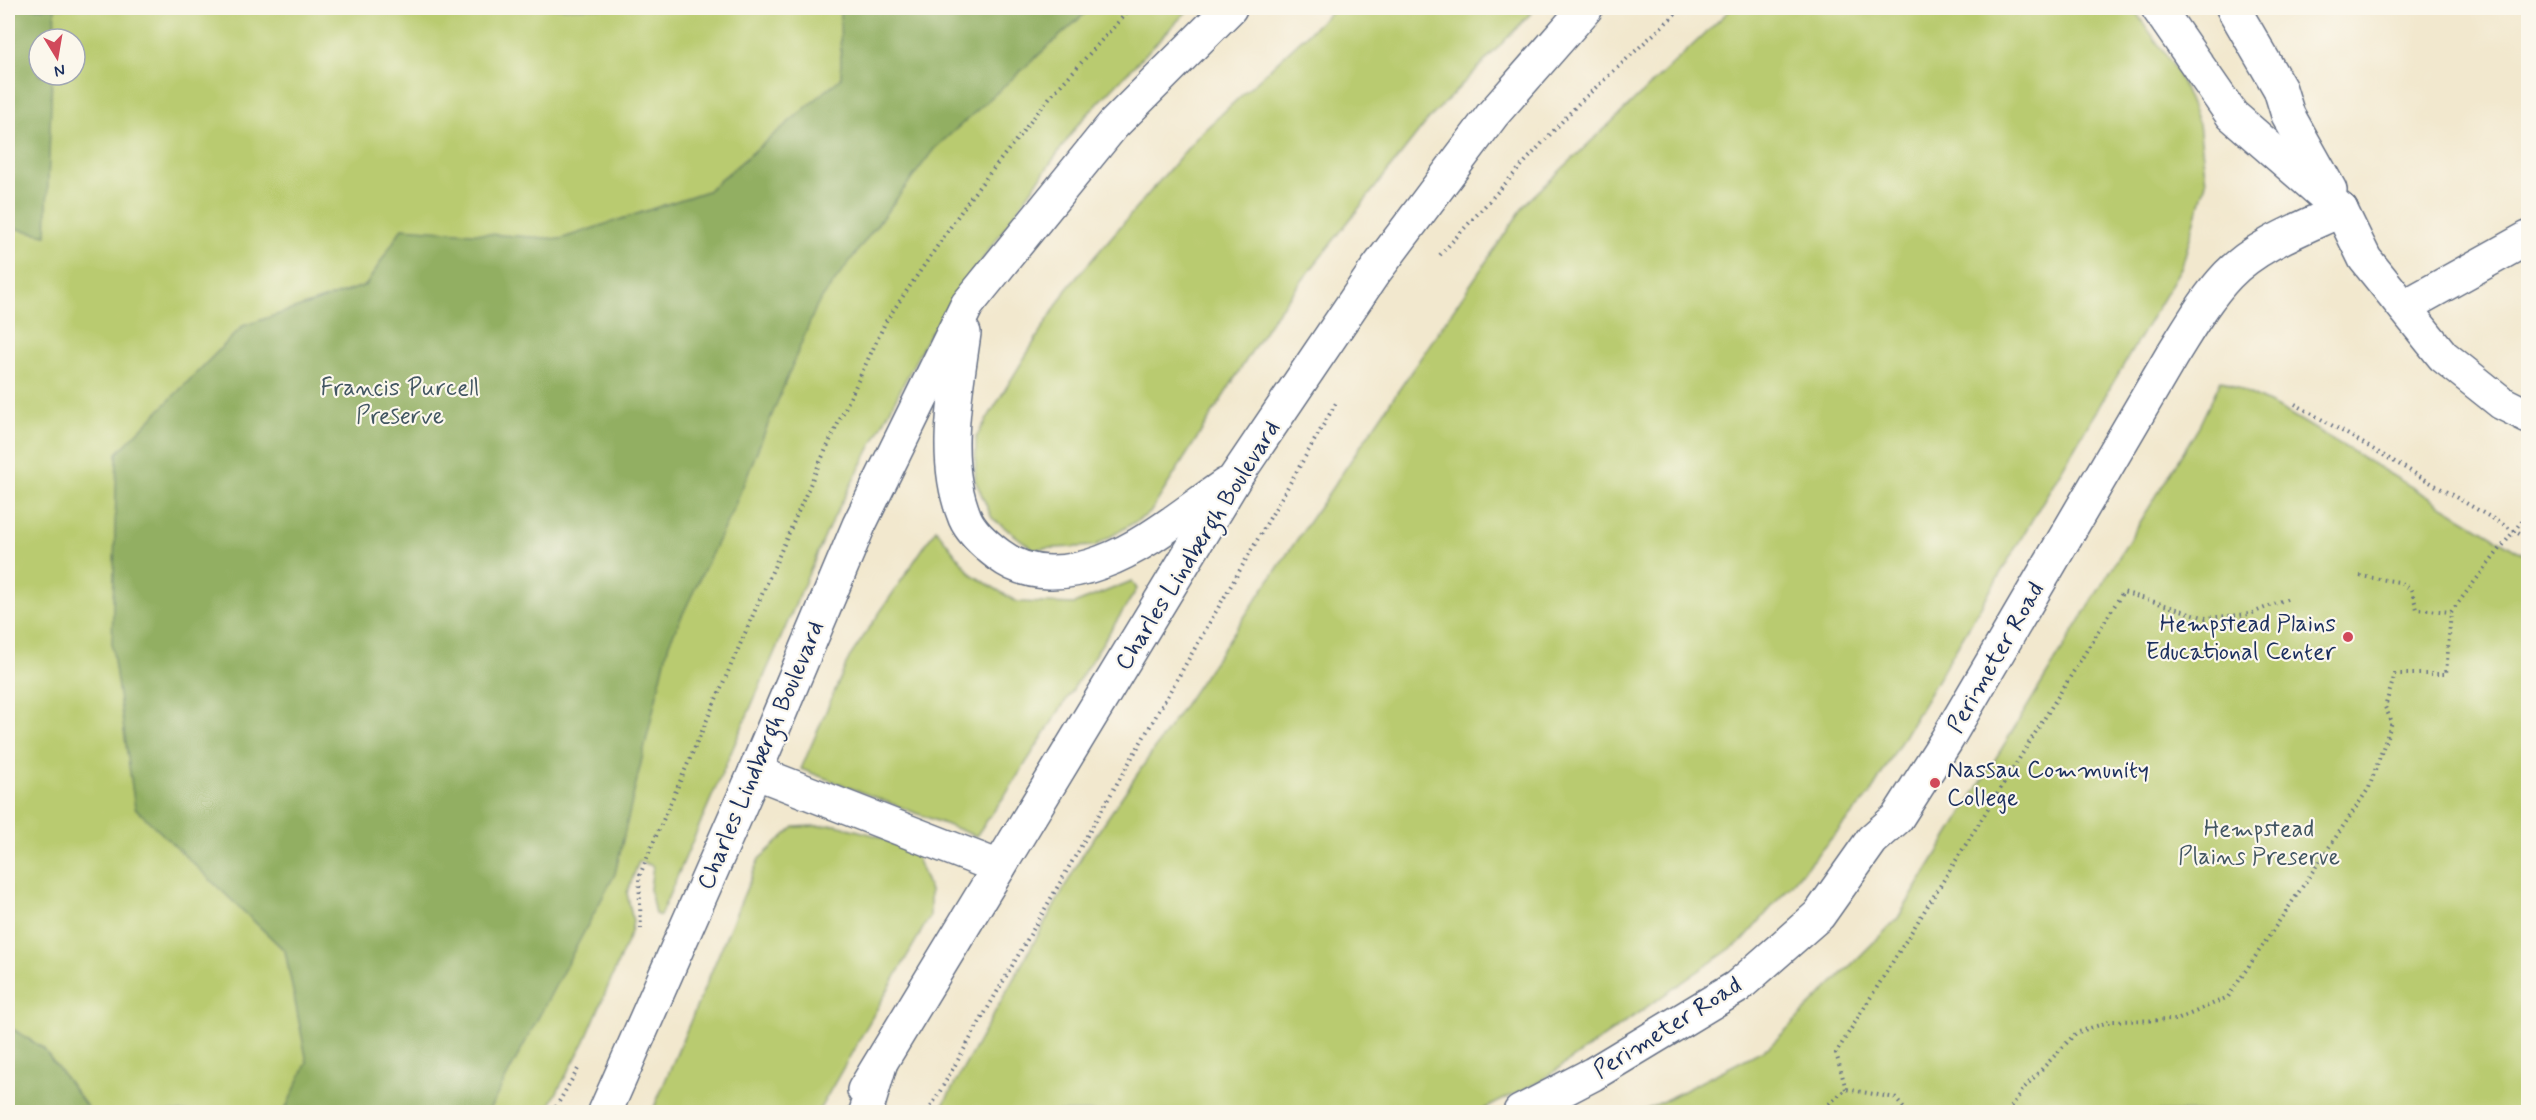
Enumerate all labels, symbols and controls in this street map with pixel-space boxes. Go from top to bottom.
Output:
north arrow [27,27,87,87]
text: N [52,59,67,82]
park label: Francis Purcell Preserve [320,373,480,432]
street label: Charles Lindbergh Boulevard [1109,415,1291,678]
street label: Perimeter Road [1941,577,2052,739]
place label: Hempstead Plains Educational Center [2145,609,2337,668]
street label: Charles Lindbergh Boulevard [691,617,835,896]
marker: Hempstead Plains Educational Center [2341,630,2355,644]
place label: Nassau Community College [1947,755,2149,814]
marker: Nassau Community College [1928,776,1942,790]
park label: Hempstead Plains Preserve [2178,814,2340,873]
street label: Perimeter Road [1588,970,1748,1086]

